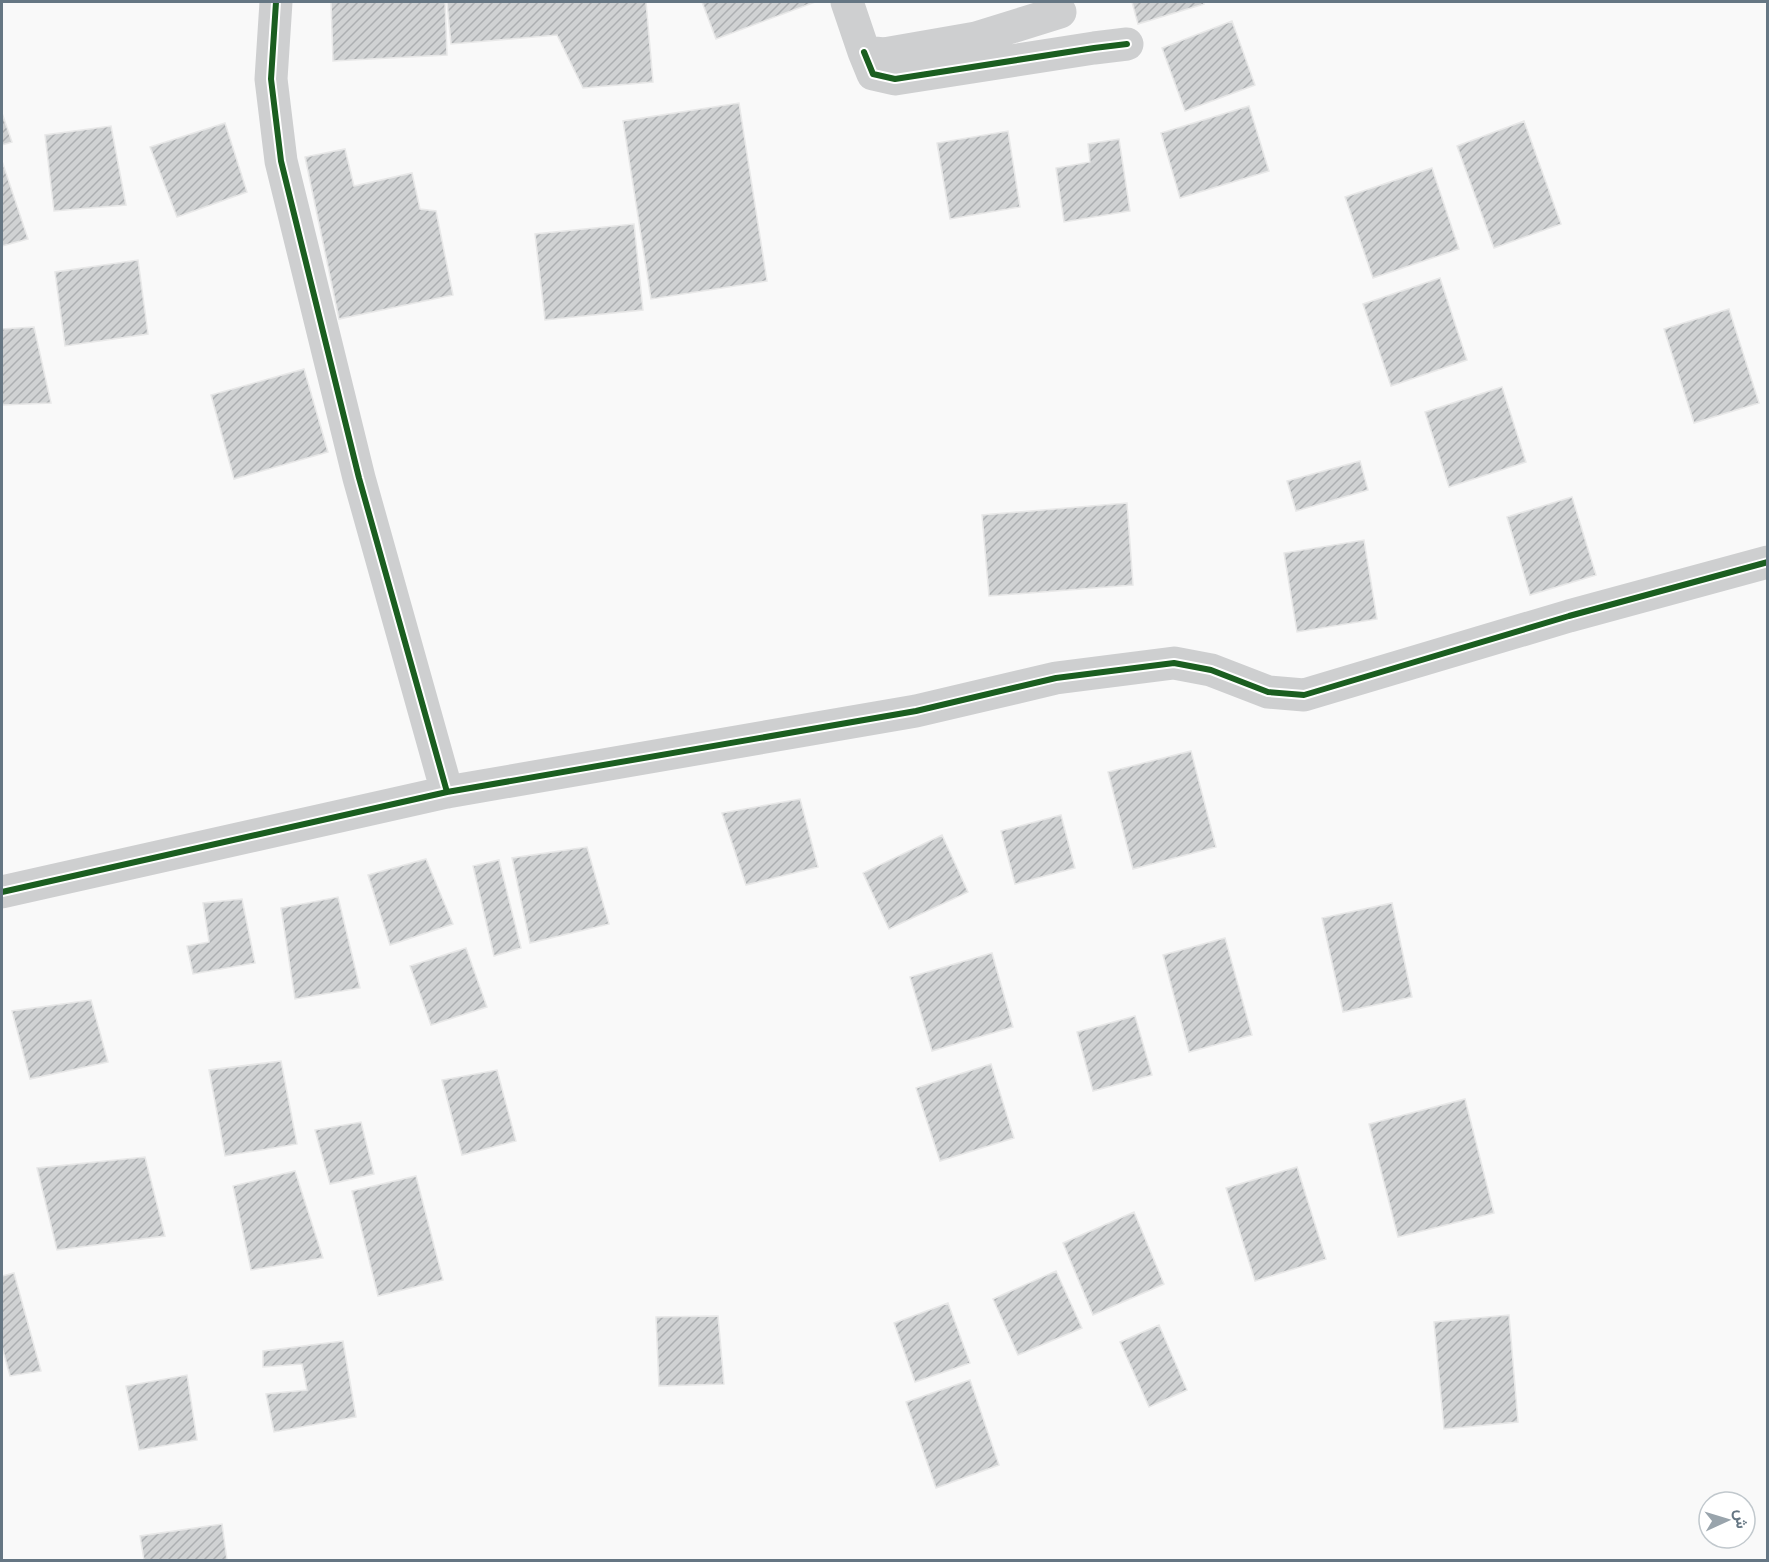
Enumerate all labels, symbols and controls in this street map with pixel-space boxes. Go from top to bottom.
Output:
north arrow [1697,1490,1757,1550]
text: ش [1729,1509,1754,1529]

